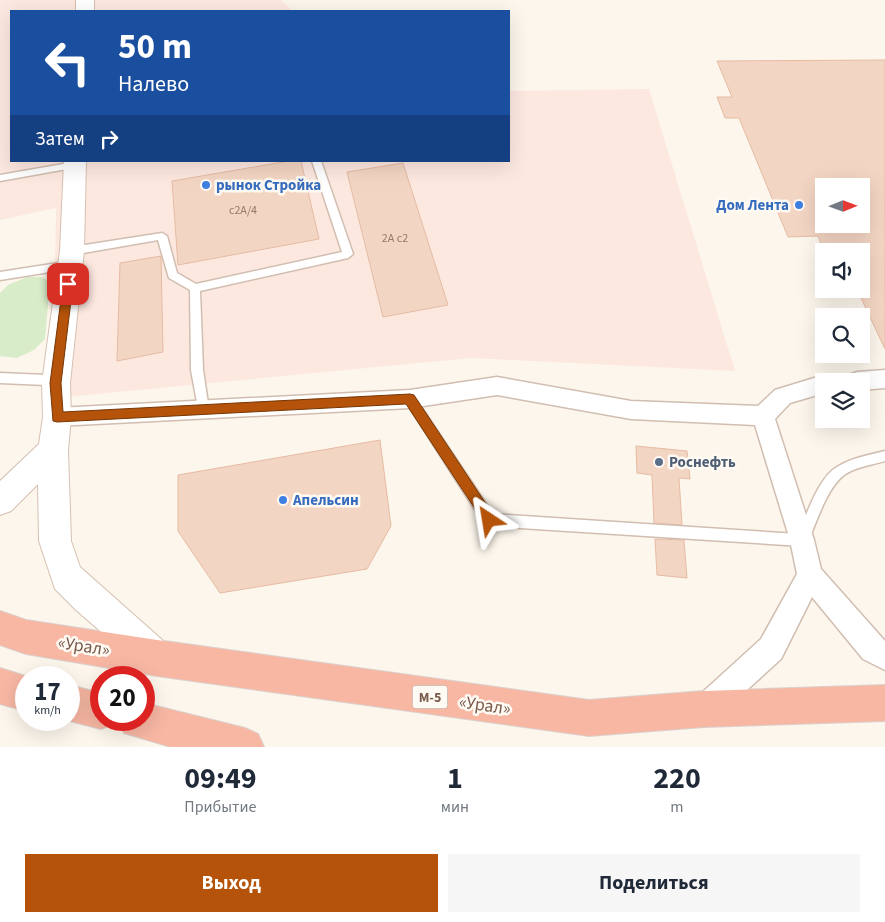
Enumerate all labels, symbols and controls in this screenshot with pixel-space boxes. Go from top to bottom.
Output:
text: 50 m [118,22,192,72]
icon: left [35,30,100,95]
text: Налево [118,68,189,100]
icon: right [95,125,123,153]
text: Затем [35,126,85,153]
place label: рынок Стройка [216,175,321,196]
north arrow [815,178,870,232]
map controls [815,178,870,428]
marker: рынок Стройка [200,179,212,191]
place label: Дом Лента [716,195,789,216]
marker: Дом Лента [793,199,805,211]
house number: с2А/4 [229,202,257,219]
house number: 2А с2 [382,230,408,247]
button: sound [815,243,870,298]
pin [47,263,89,305]
icon: arrive [54,270,82,298]
button: search [815,308,870,363]
button: layers [815,373,870,428]
place label: Роснефть [669,452,736,473]
marker: Роснефть [653,456,665,468]
place label: Апельсин [292,490,359,511]
position arrow [462,493,514,545]
marker: Апельсин [277,494,289,506]
street label: «Урал» [56,630,112,663]
speed limit sign: 20 [90,666,155,731]
text: 17 [34,674,61,710]
road number: М-5 [412,686,448,709]
street label: «Урал» [457,689,512,721]
text: km/h [34,702,61,719]
text: 09:49 [184,757,257,800]
text: 1 [447,757,463,800]
text: 220 [653,757,701,800]
text: Прибытие [184,796,256,818]
text: мин [441,796,469,818]
text: m [670,796,684,818]
button: Выход [25,854,438,912]
button: Поделиться [448,854,860,912]

